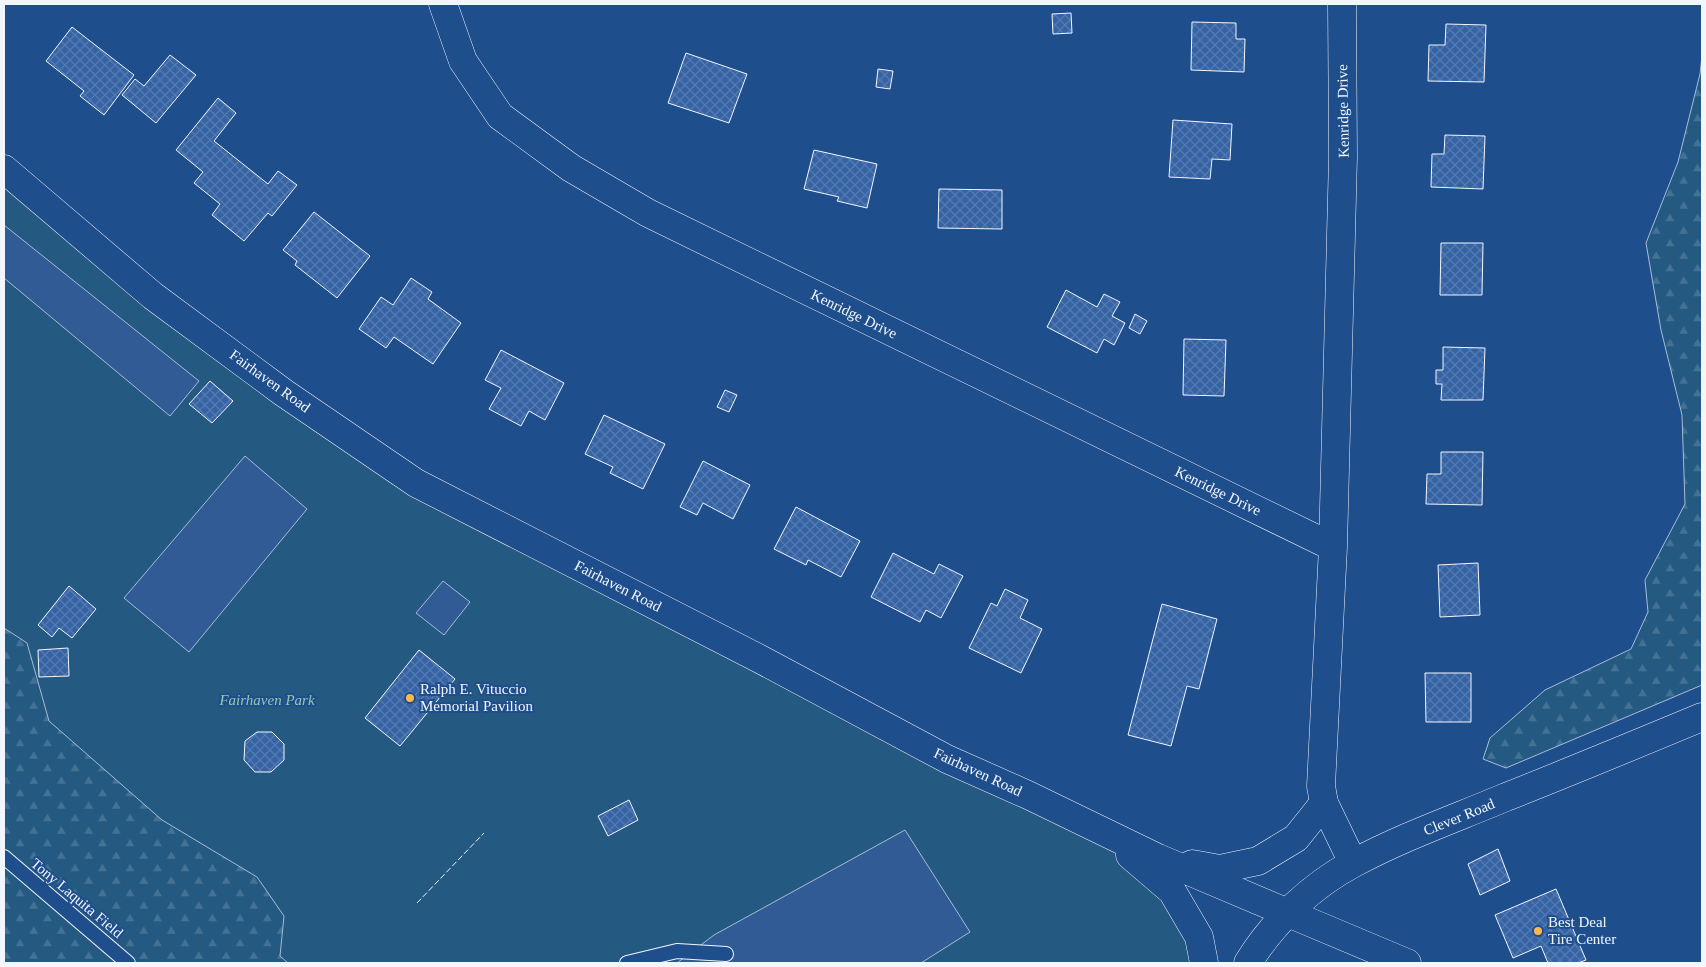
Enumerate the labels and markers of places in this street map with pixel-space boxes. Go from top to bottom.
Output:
place label: Ralph E. Vituccio Memorial Pavilion [420,681,533,714]
marker: Ralph E. Vituccio Memorial Pavilion [404,692,416,704]
place label: Best Deal Tire Center [1548,914,1616,947]
marker: Best Deal Tire Center [1532,925,1544,937]

